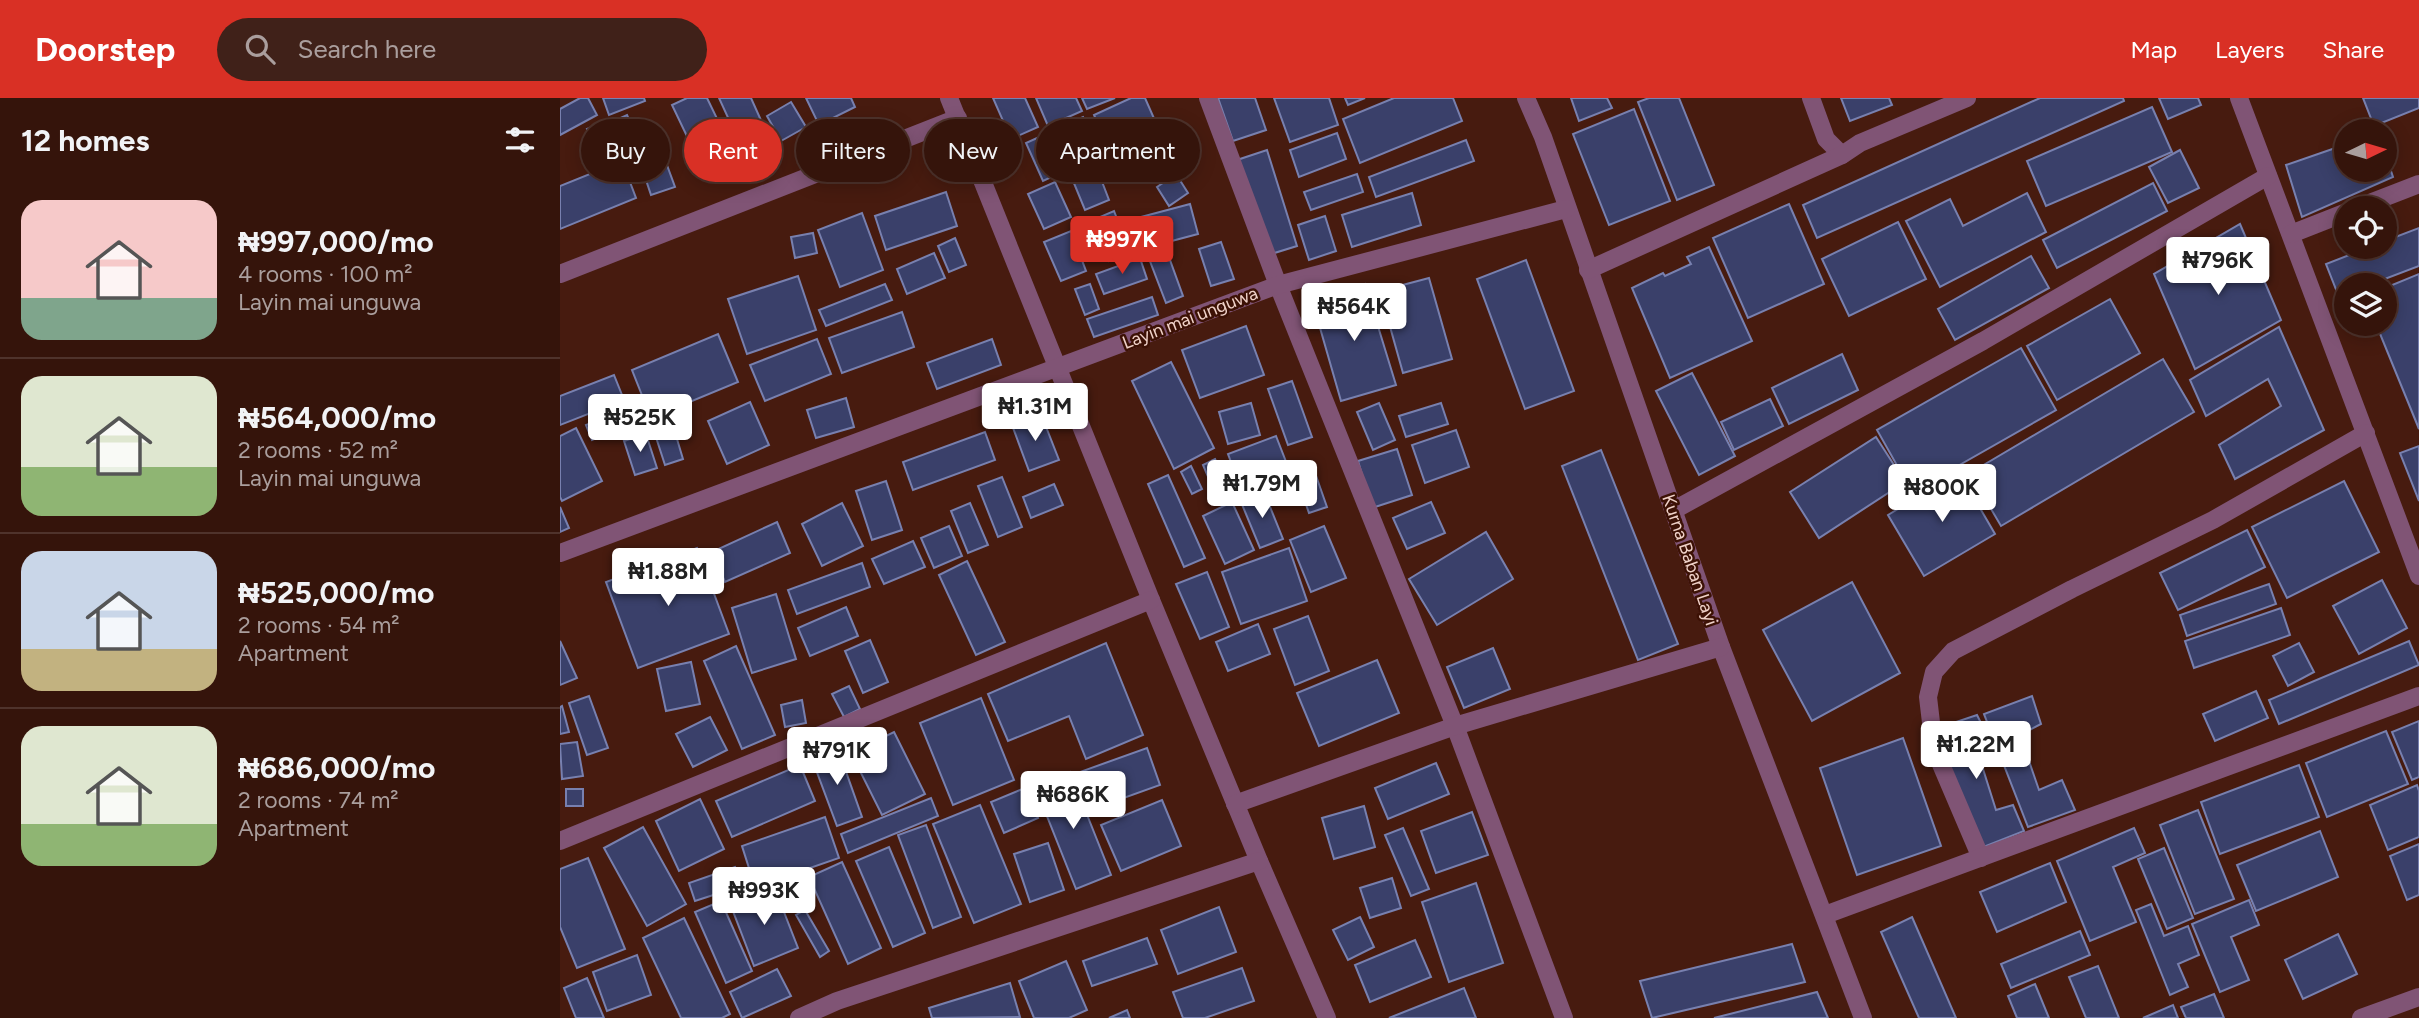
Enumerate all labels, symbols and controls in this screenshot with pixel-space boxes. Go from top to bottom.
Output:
search box [217,18,707,81]
text: Doorstep [35,30,175,69]
icon: search [241,30,279,68]
text: Search here [297,33,436,65]
text: Map [2130,35,2177,64]
text: Layers [2215,35,2284,64]
text: Share [2322,35,2384,64]
chip: Buy [581,119,670,182]
chip: Rent [684,119,782,182]
chip: Filters [796,119,910,182]
chip: New [924,119,1022,182]
chip: Apartment [1036,119,1200,182]
north arrow [2334,119,2398,182]
map controls [2334,119,2397,336]
icon: filters [501,121,539,159]
text: 12 homes [21,122,149,159]
button: locate [2334,196,2397,259]
pin: ₦997K [1073,216,1171,276]
text: ₦997,000/mo [238,223,434,260]
text: ₦997K [1086,225,1158,253]
icon: home [77,228,161,312]
pin: ₦796K [2169,238,2267,297]
text: ₦796K [2182,246,2254,274]
text: 4 rooms · 100 m² [238,260,412,288]
button: layers [2334,273,2397,336]
street label: Layin mai unguwa [1119,282,1261,354]
pin: ₦564K [1305,284,1403,343]
text: Layin mai unguwa [238,288,421,316]
text: ₦564K [1317,292,1391,320]
pin: ₦1.31M [978,384,1092,443]
text: ₦1.31M [998,392,1072,420]
pin: ₦525K [591,394,689,454]
text: ₦564,000/mo [238,399,436,436]
text: ₦525K [604,403,676,431]
icon: home [77,404,161,488]
text: 2 rooms · 52 m² [238,436,398,464]
pin: ₦1.79M [1205,460,1319,520]
text: Layin mai unguwa [238,464,421,492]
pin: ₦800K [1893,464,1991,524]
text: ₦1.79M [1223,469,1301,497]
text: ₦800K [1904,473,1980,501]
street label: Kurna Baban Layi [1657,492,1723,628]
pin: ₦1.88M [611,548,725,608]
text: ₦1.88M [628,557,708,585]
text: ₦525,000/mo [238,574,434,611]
icon: home [77,579,161,663]
text: 2 rooms · 54 m² [238,611,400,639]
text: Apartment [238,639,349,667]
pin: ₦1.22M [1919,722,2033,781]
pin: ₦791K [788,728,886,787]
text: ₦1.22M [1937,730,2015,758]
text: ₦791K [803,736,871,764]
text: ₦686,000/mo [238,749,435,786]
icon: home [77,754,161,838]
pin: ₦686K [1024,772,1122,831]
text: ₦686K [1037,780,1109,808]
text: 2 rooms · 74 m² [238,786,399,814]
text: Apartment [238,814,349,842]
pin: ₦993K [715,868,813,927]
text: ₦993K [728,876,800,904]

